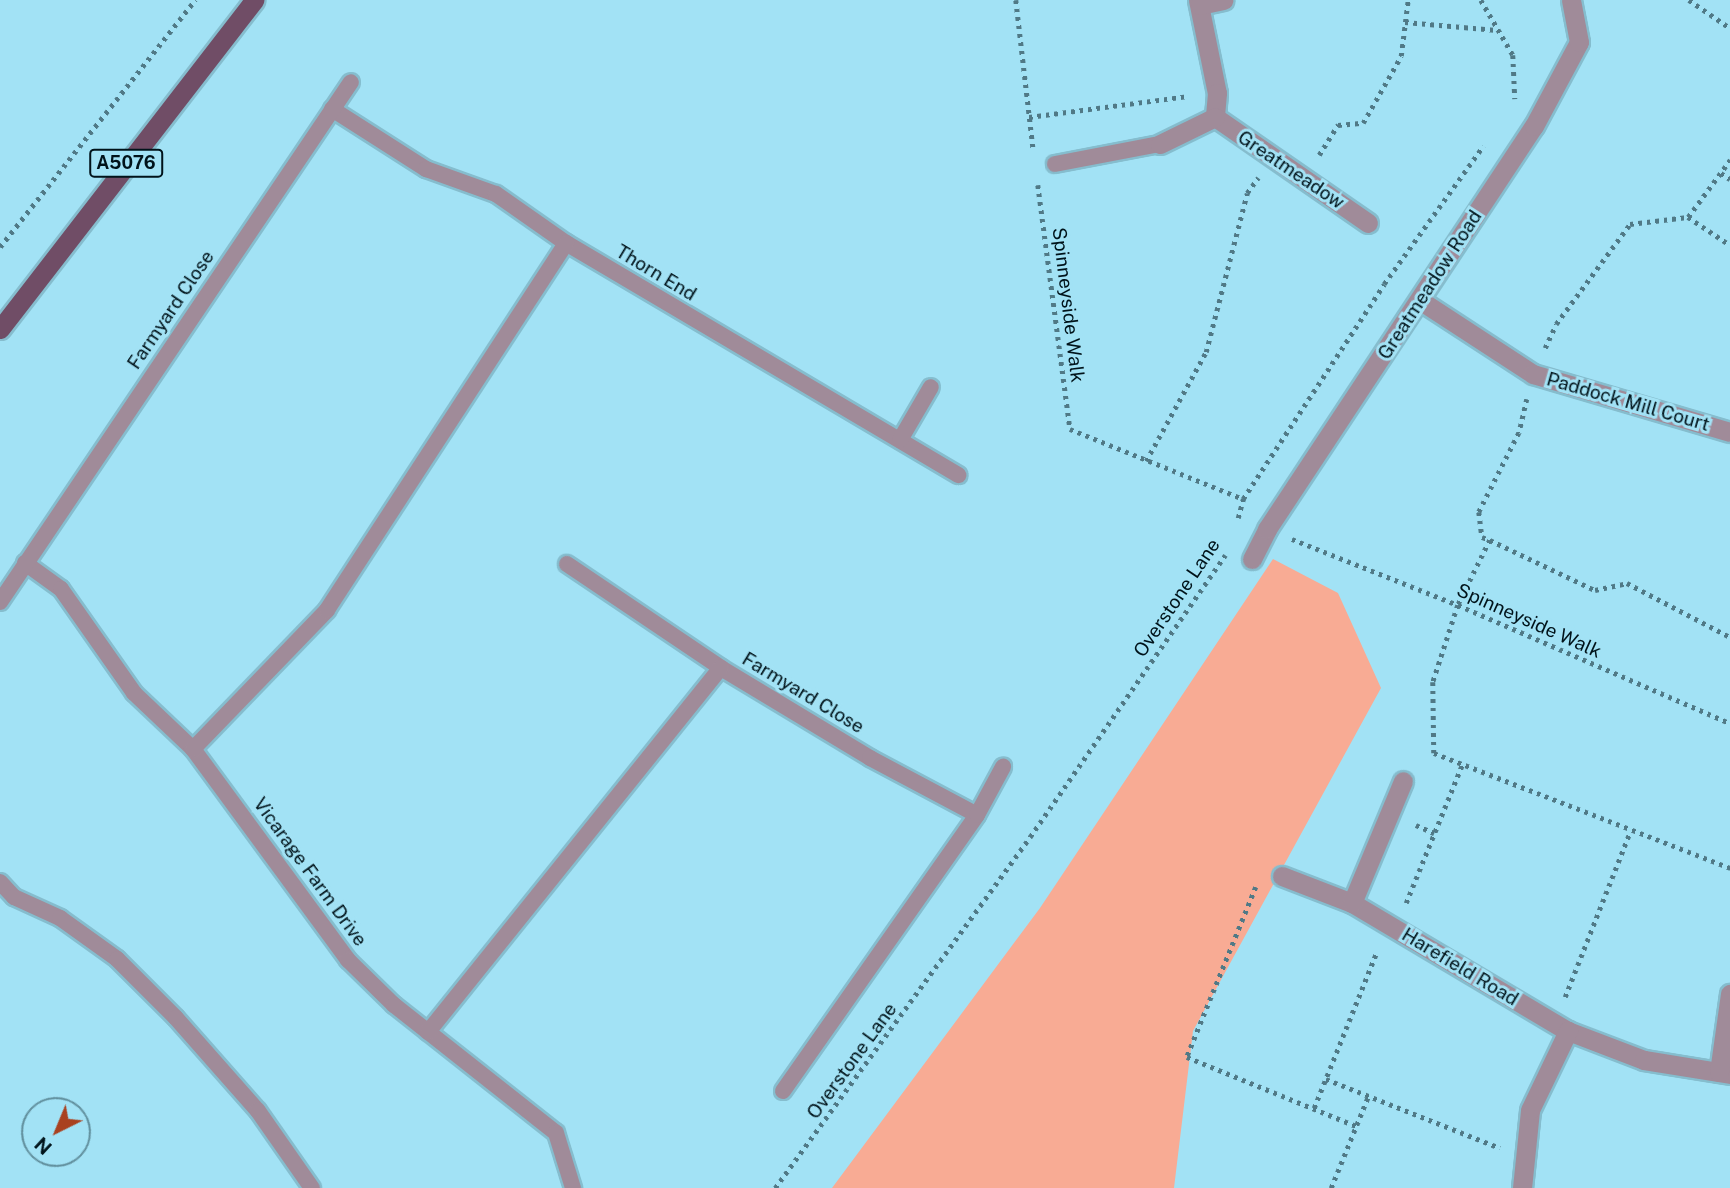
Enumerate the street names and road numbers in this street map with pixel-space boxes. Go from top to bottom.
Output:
street label: Greatmeadow [1233,126,1349,214]
road number: A5076 [88,148,164,178]
street label: Greatmeadow Road [1373,206,1487,364]
street label: Spinneyside Walk [1047,226,1089,384]
street label: Thorn End [612,240,700,306]
street label: Farmyard Close [123,246,219,374]
street label: Paddock Mill Court [1544,368,1712,436]
street label: Overstone Lane [1129,534,1225,662]
street label: Spinneyside Walk [1453,579,1605,663]
street label: Farmyard Close [738,648,868,738]
street label: Vicarage Farm Drive [248,793,372,951]
street label: Harefield Road [1398,923,1522,1011]
street label: Overstone Lane [802,998,902,1124]

